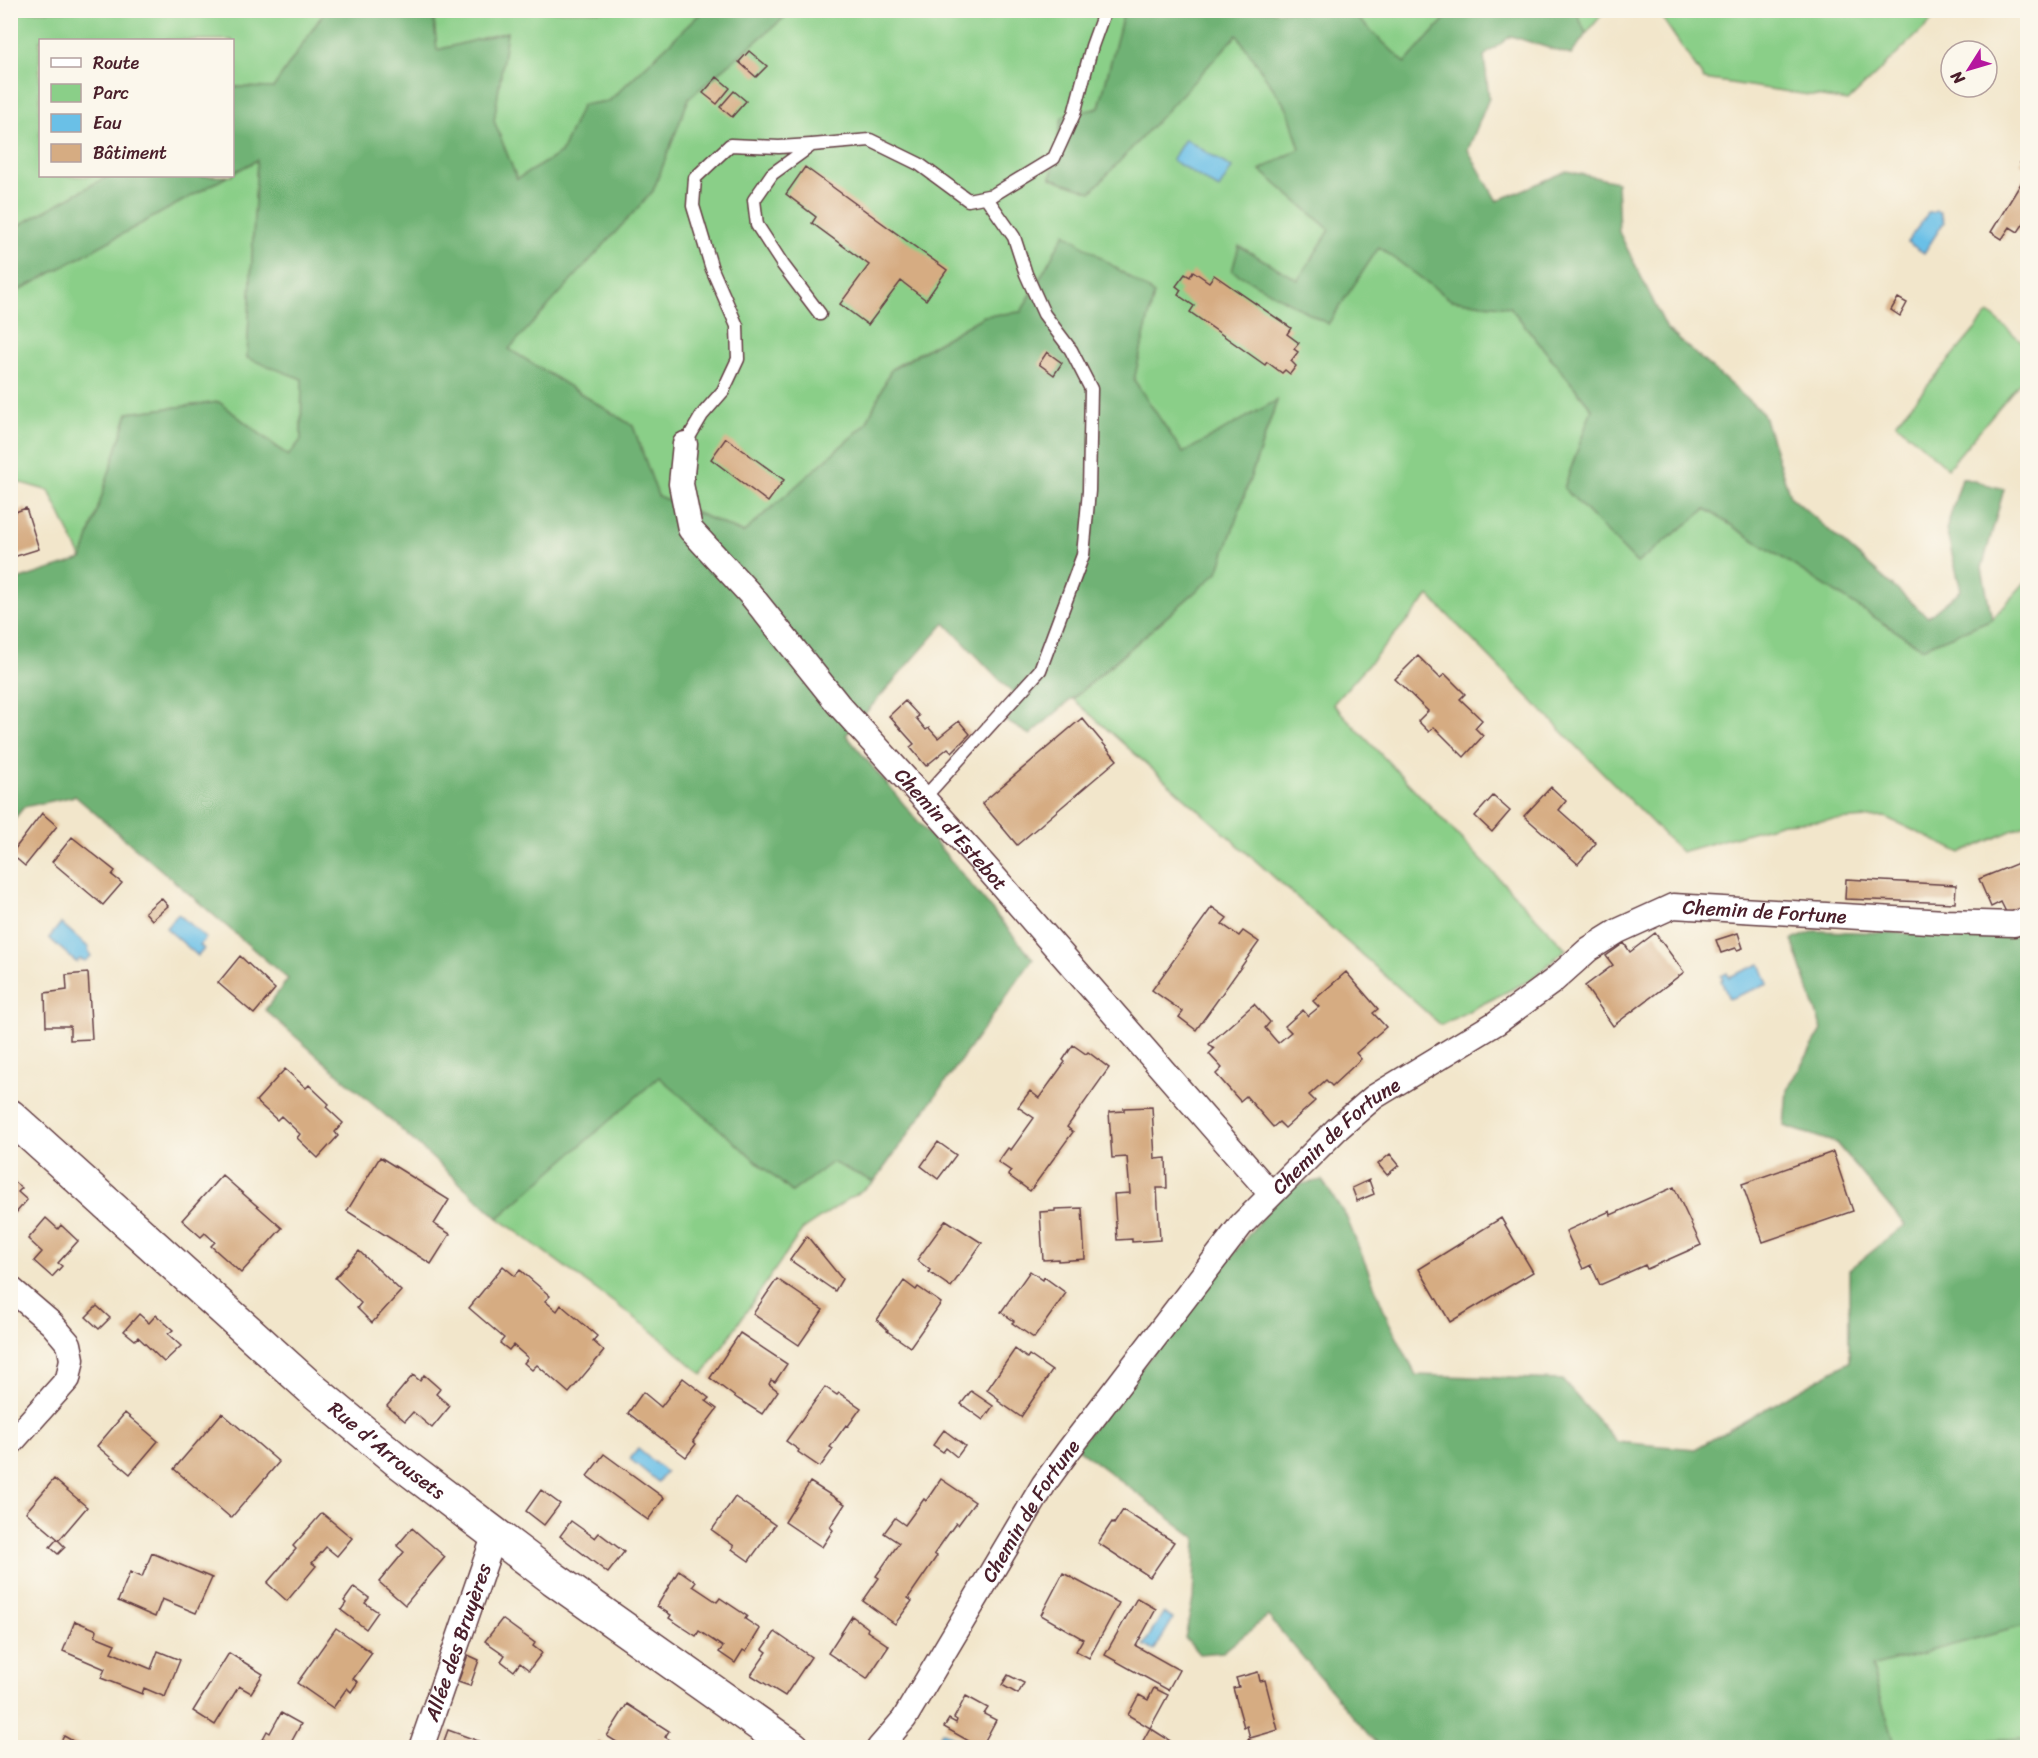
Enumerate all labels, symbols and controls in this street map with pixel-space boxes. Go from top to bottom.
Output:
legend [39,39,234,177]
north arrow [1939,39,1999,99]
text: Route [93,47,140,79]
text: N [1942,64,1973,92]
text: Parc [93,77,129,109]
text: Eau [93,107,122,139]
text: Bâtiment [93,137,167,169]
street label: Chemin d'Estebot [886,759,1017,899]
street label: Chemin de Fortune [1682,889,1848,934]
street label: Chemin de Fortune [1263,1067,1407,1203]
street label: Rue d'Arrousets [320,1392,454,1509]
street label: Chemin de Fortune [972,1431,1089,1589]
street label: Allée des Bruyères [414,1558,501,1727]

